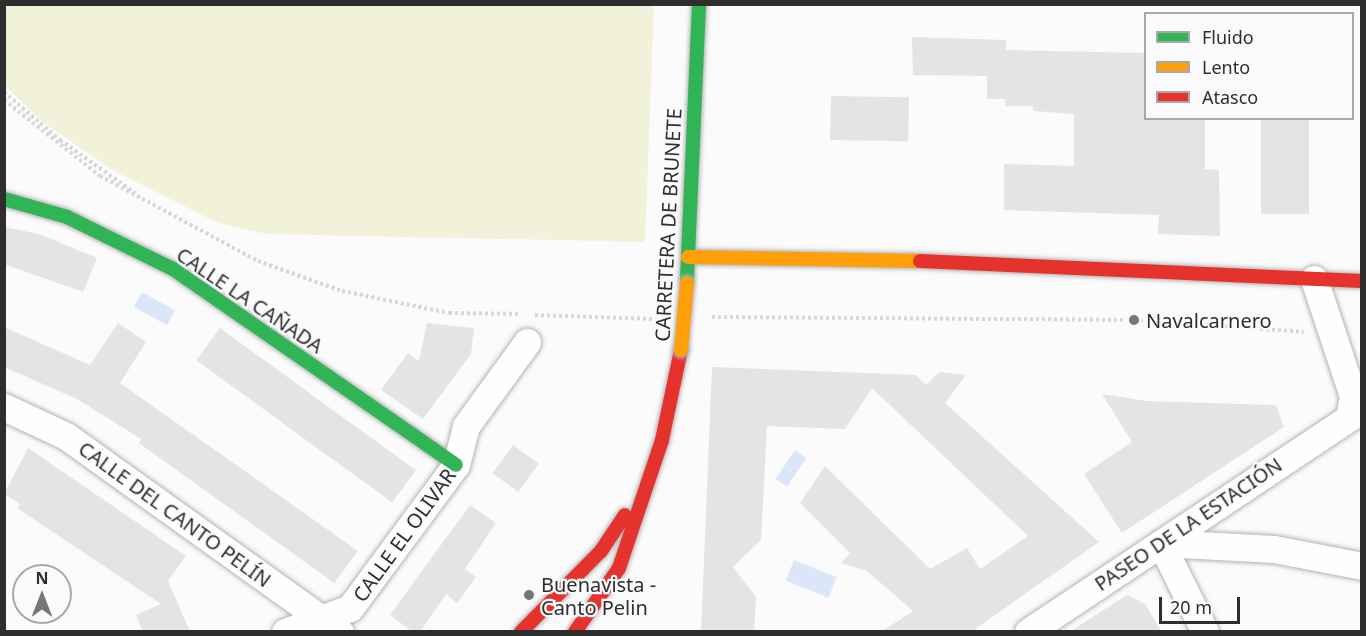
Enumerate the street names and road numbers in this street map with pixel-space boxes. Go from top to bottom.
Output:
street label: CARRETERA DE BRUNETE [650,108,686,342]
street label: CALLE LA CAÑADA [172,242,328,358]
street label: CALLE DEL CANTO PELÍN [74,436,276,592]
street label: PASEO DE LA ESTACIÓN [1090,452,1286,596]
street label: CALLE EL OLIVAR [348,464,460,606]

